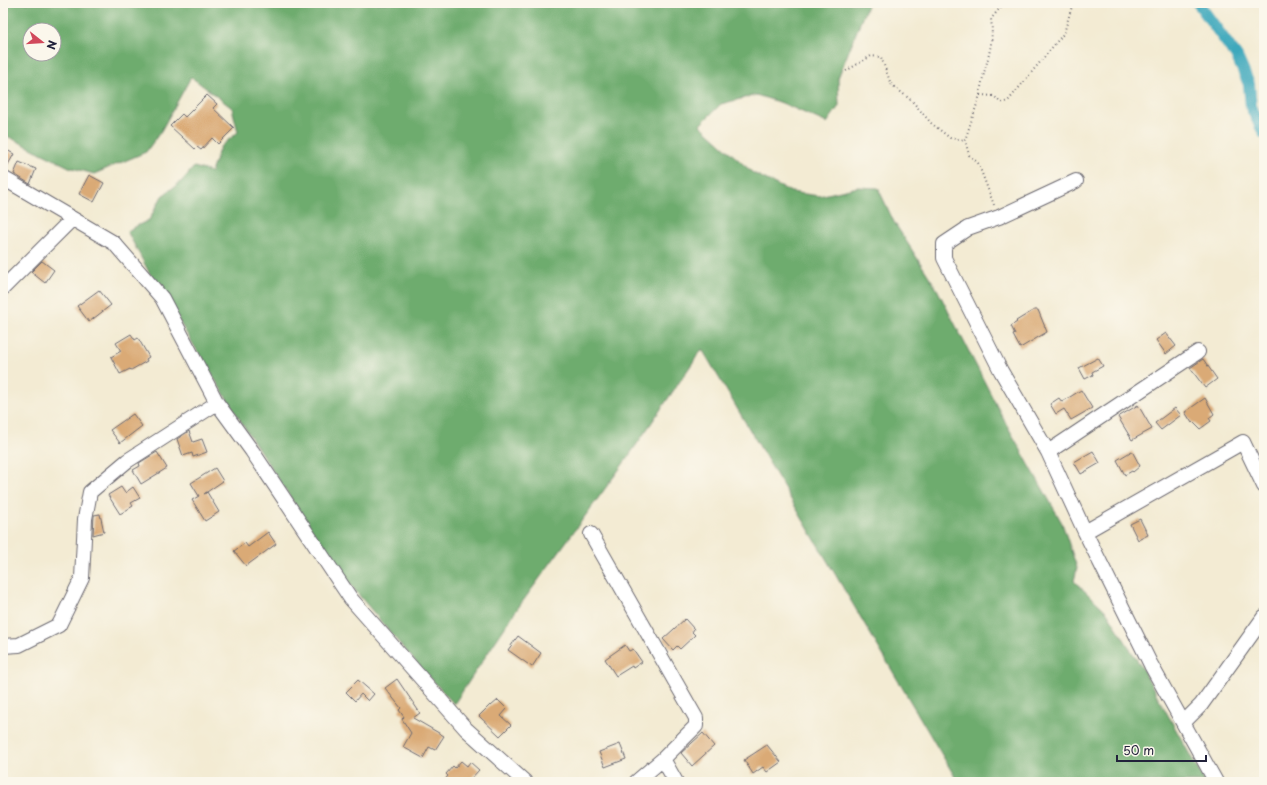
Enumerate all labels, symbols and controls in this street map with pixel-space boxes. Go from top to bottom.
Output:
north arrow [22,22,62,62]
text: N [43,38,61,52]
scale bar [1117,737,1206,763]
text: 50 m [1123,741,1154,759]

